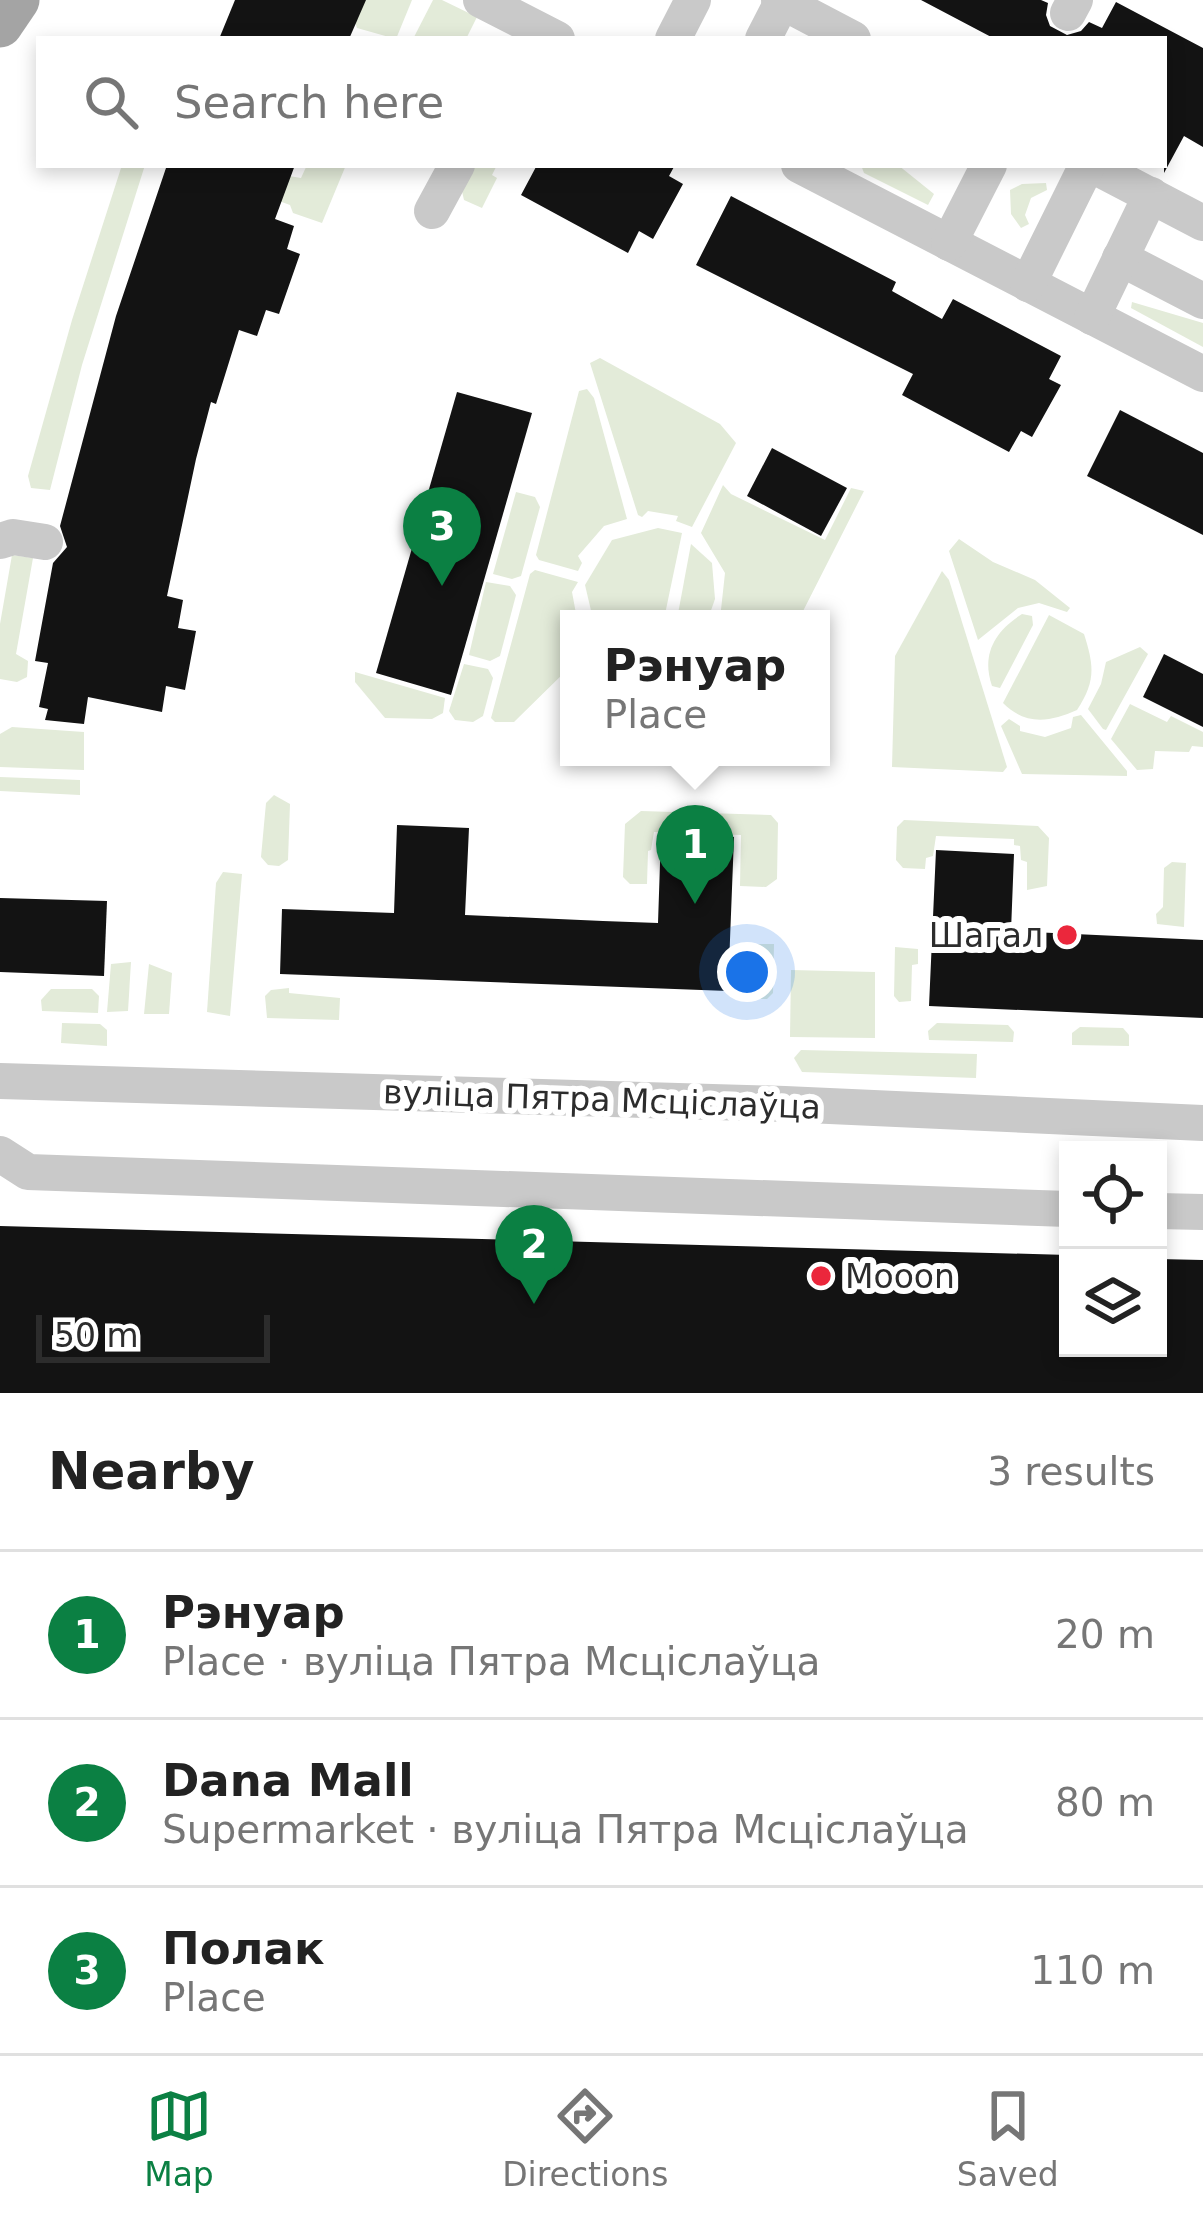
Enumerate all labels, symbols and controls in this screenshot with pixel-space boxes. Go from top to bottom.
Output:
search box [36,36,1167,168]
icon: search [78,69,144,135]
text: Search here [174,76,444,129]
pin: 3 [403,487,481,586]
popup [560,610,830,766]
text: Рэнуар [604,639,786,692]
text: Place [604,692,707,737]
pin: 1 [656,805,734,904]
place label: Шагал [929,916,1043,955]
marker: Шагал [1054,922,1080,948]
your location [717,942,777,1002]
street label: вуліца Пятра Мсціслаўца [382,1072,821,1127]
map controls [1059,1141,1167,1357]
button: locate [1059,1141,1167,1249]
pin: 2 [495,1205,573,1304]
button: layers [1059,1249,1167,1357]
place label: Mooon [845,1257,955,1296]
marker: Mooon [808,1263,834,1289]
scale bar [36,1309,270,1362]
text: 50 m [54,1316,139,1355]
text: Nearby [48,1442,255,1501]
text: 3 results [987,1449,1155,1494]
text: Рэнуар [162,1586,345,1639]
text: 1 [73,1612,101,1657]
text: 20 m [1055,1612,1155,1657]
text: Place · вуліца Пятра Мсціслаўца [162,1639,820,1684]
text: Dana Mall [162,1754,414,1807]
text: 2 [73,1780,101,1825]
text: 80 m [1055,1780,1155,1825]
text: Supermarket · вуліца Пятра Мсціслаўца [162,1807,969,1852]
text: Полак [162,1922,324,1975]
text: 3 [73,1948,101,1993]
text: 110 m [1030,1948,1155,1993]
text: Place [162,1975,266,2020]
tab: Map [144,2083,214,2194]
tab: Directions [502,2083,668,2194]
tab: Saved [957,2083,1059,2194]

